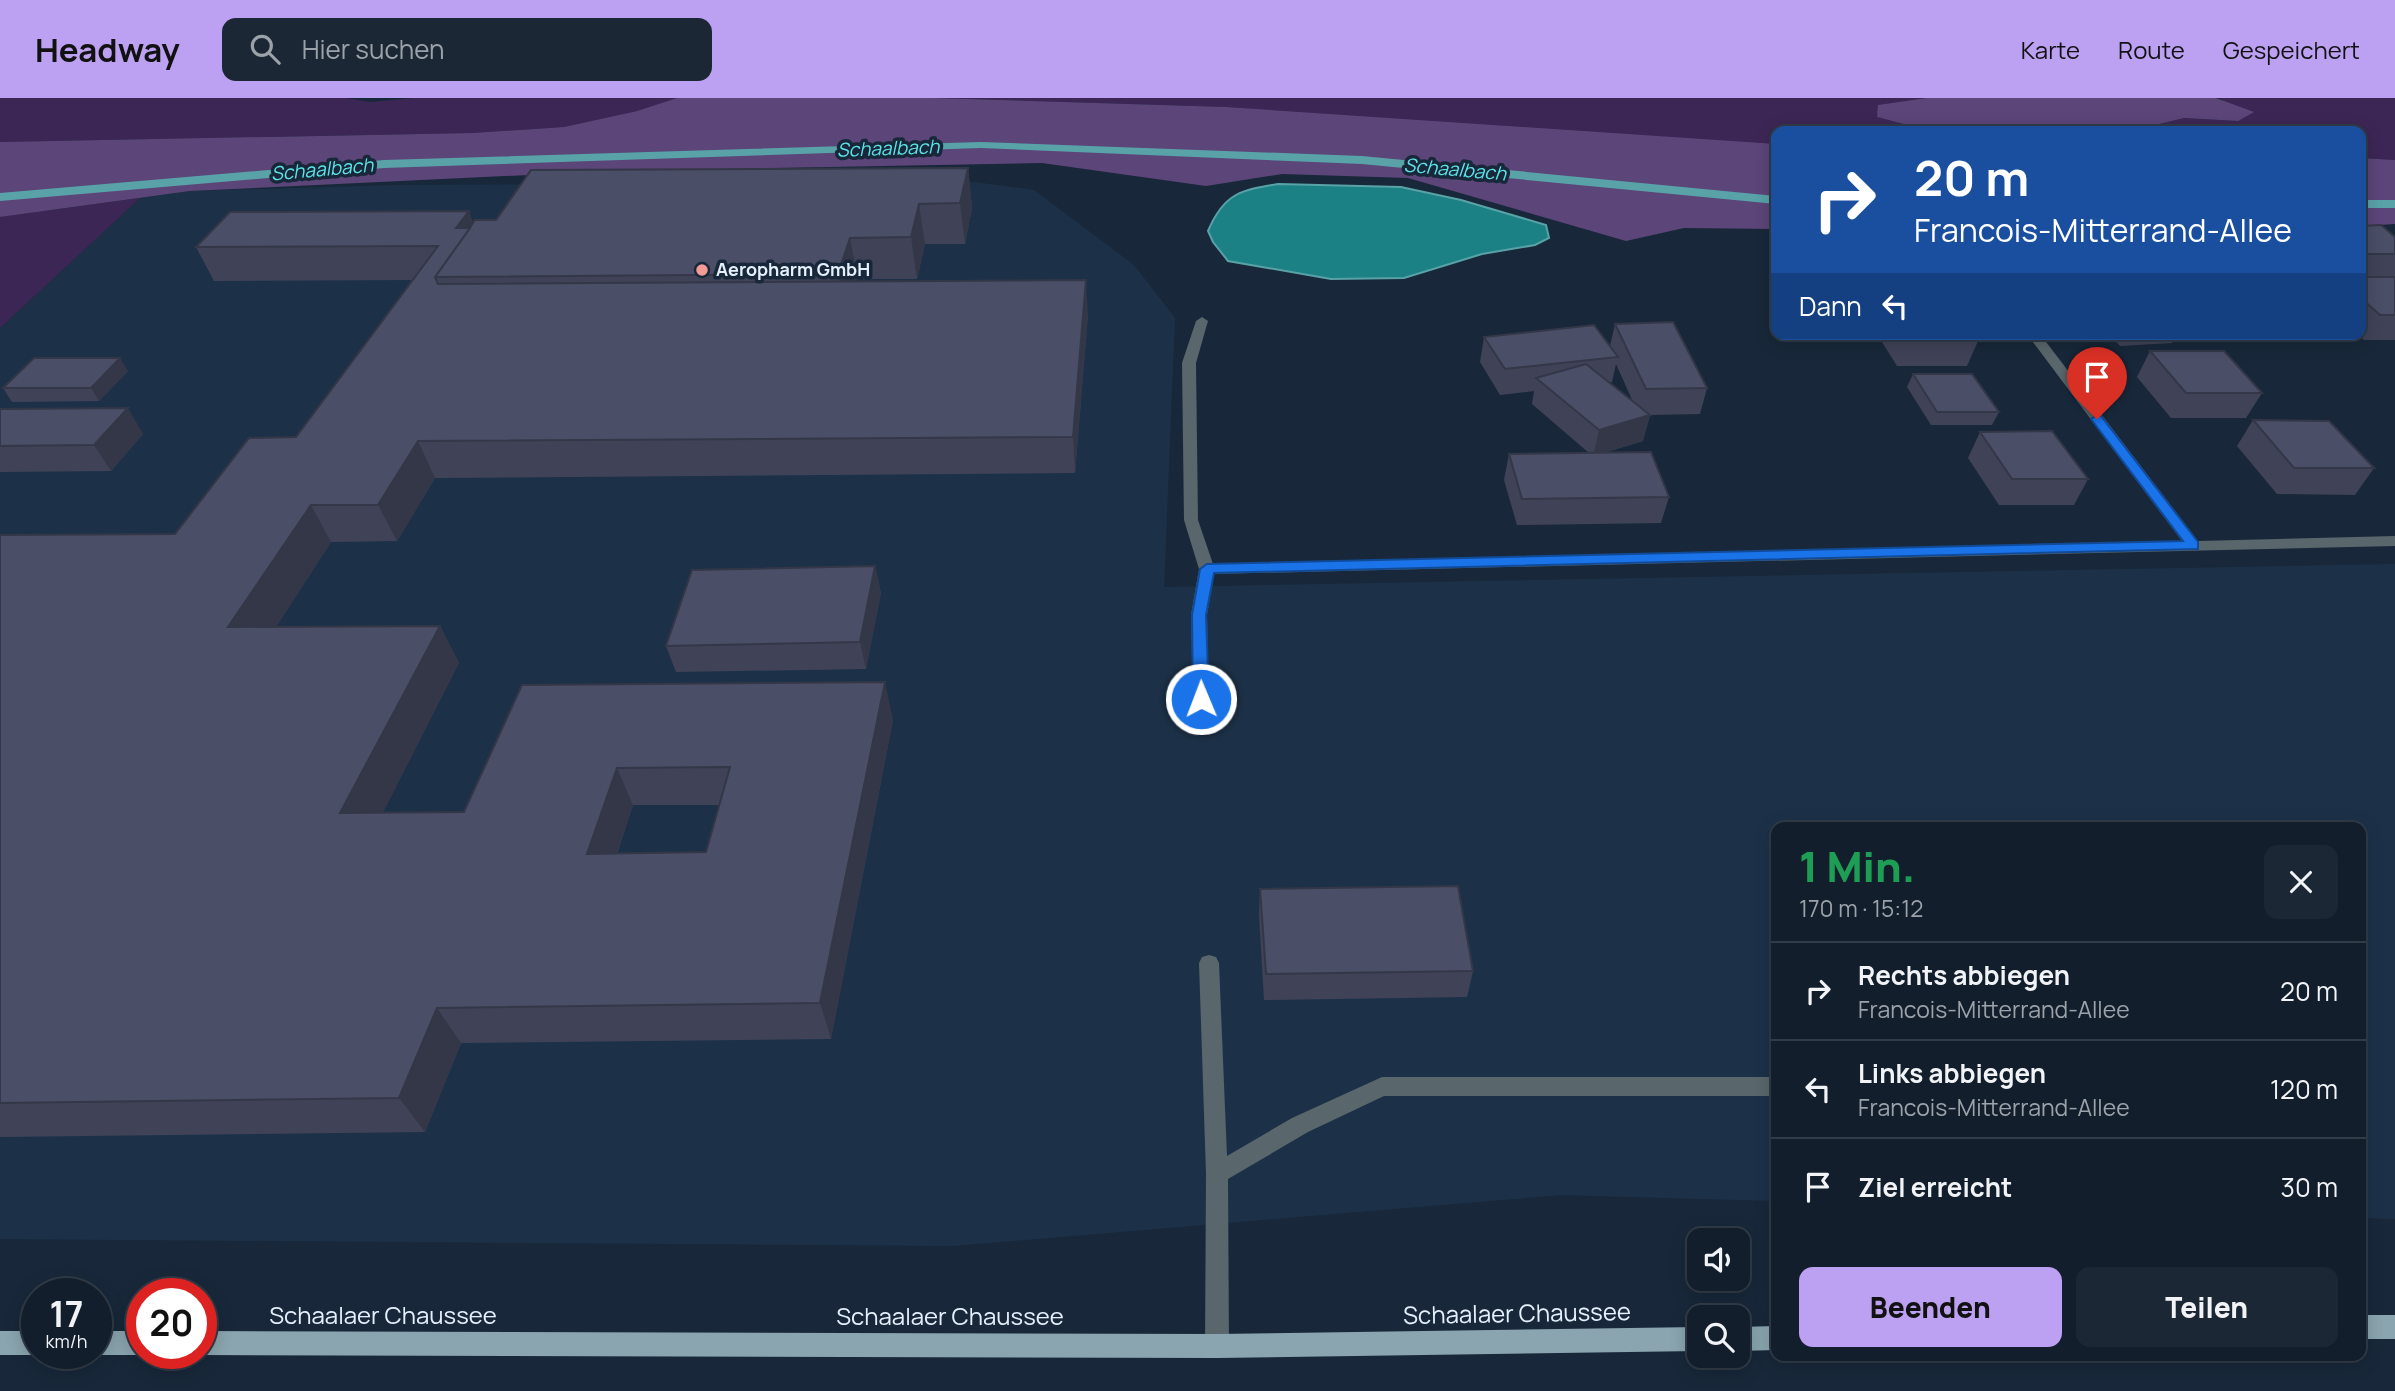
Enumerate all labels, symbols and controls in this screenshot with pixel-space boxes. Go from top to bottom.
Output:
search box [222,18,712,81]
text: Headway [35,27,180,72]
icon: search [246,30,284,68]
text: Hier suchen [302,31,445,67]
text: Karte [2021,33,2080,66]
text: Route [2118,33,2185,66]
text: Gespeichert [2223,33,2360,66]
water label: Schaalbach [836,133,940,163]
text: 20 m [1914,144,2029,211]
water label: Schaalbach [270,152,375,186]
water label: Schaalbach [1403,152,1508,186]
icon: right [1799,154,1890,245]
text: Francois-Mitterrand-Allee [1914,208,2292,252]
place label: Aeropharm GmbH [716,257,870,281]
marker: Aeropharm GmbH [694,262,710,278]
icon: left [1876,287,1914,325]
text: Dann [1799,288,1862,324]
pin [2067,347,2127,419]
icon: arrive [2078,358,2116,396]
position arrow [1164,662,1238,736]
text: 1 Min. [1799,837,1915,895]
button: close [2264,845,2338,919]
text: 170 m · 15:12 [1799,892,1923,924]
text: Rechts abbiegen [1858,957,2070,993]
icon: right [1799,972,1837,1010]
text: 20 m [2280,973,2338,1009]
text: Francois-Mitterrand-Allee [1858,993,2130,1025]
text: Links abbiegen [1858,1055,2046,1091]
icon: left [1799,1070,1837,1108]
text: 120 m [2270,1071,2338,1107]
text: Francois-Mitterrand-Allee [1858,1091,2130,1123]
icon: arrive [1799,1168,1837,1206]
text: Ziel erreicht [1858,1169,2012,1205]
text: 30 m [2281,1169,2338,1205]
map controls [1687,1228,1750,1368]
button: sound [1687,1228,1750,1291]
button: Beenden [1799,1267,2062,1347]
button: Teilen [2076,1267,2338,1347]
speed limit sign: 20 [126,1278,217,1369]
text: 17 [49,1290,84,1338]
street label: Schaalaer Chaussee [1403,1294,1631,1331]
street label: Schaalaer Chaussee [269,1298,497,1331]
street label: Schaalaer Chaussee [836,1299,1064,1332]
button: search [1687,1305,1750,1368]
text: km/h [46,1329,87,1353]

